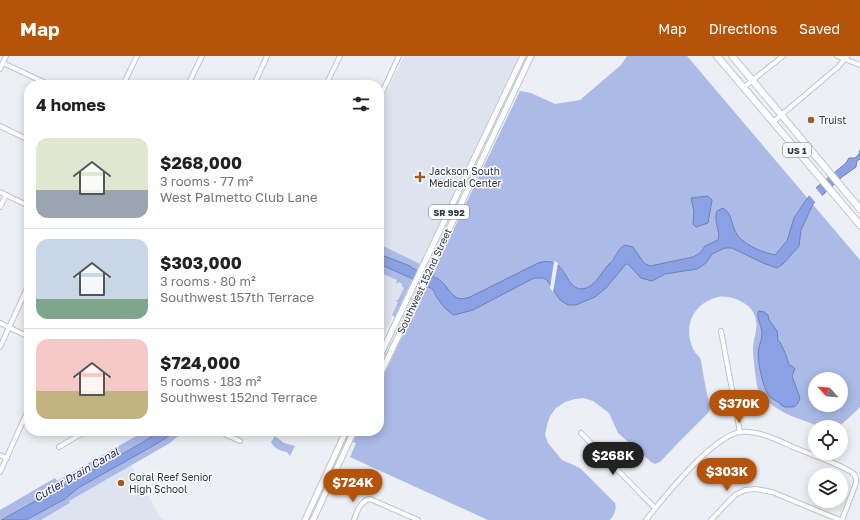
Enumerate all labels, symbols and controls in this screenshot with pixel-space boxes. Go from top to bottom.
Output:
text: Map [20,17,60,40]
text: Map [658,20,687,37]
text: Directions [709,20,777,37]
text: Saved [799,20,840,37]
icon: filters [350,93,372,115]
text: 4 homes [36,94,106,115]
place label: Truist [819,114,846,126]
marker: Truist [806,115,816,125]
road number: US 1 [783,143,811,157]
text: $268,000 [160,152,242,173]
icon: home [68,154,116,202]
place label: Jackson South Medical Center [429,165,501,189]
marker: Jackson South Medical Center [414,171,426,183]
text: 3 rooms · 77 m² [160,173,253,189]
text: West Palmetto Club Lane [160,189,318,205]
road number: SR 992 [429,205,469,219]
street label: Southwest 152nd Street [394,226,454,336]
text: $303,000 [160,252,242,273]
icon: home [68,255,116,303]
text: 3 rooms · 80 m² [160,273,256,289]
text: Southwest 157th Terrace [160,289,314,305]
text: $724,000 [160,352,240,373]
icon: home [68,355,116,403]
north arrow [808,372,848,412]
map controls [808,372,848,508]
text: 5 rooms · 183 m² [160,373,261,389]
text: Southwest 152nd Terrace [160,389,317,405]
pin: $370K [711,390,767,424]
text: $370K [718,395,760,411]
button: locate [808,420,848,460]
pin: $268K [585,442,641,476]
water label: Cutler Drain Canal [31,444,121,504]
text: $268K [592,447,634,463]
pin: $303K [699,458,755,492]
text: $303K [706,463,748,479]
button: layers [808,468,848,508]
pin: $724K [325,469,381,503]
place label: Coral Reef Senior High School [129,471,212,495]
text: $724K [332,474,374,490]
marker: Coral Reef Senior High School [116,478,126,488]

